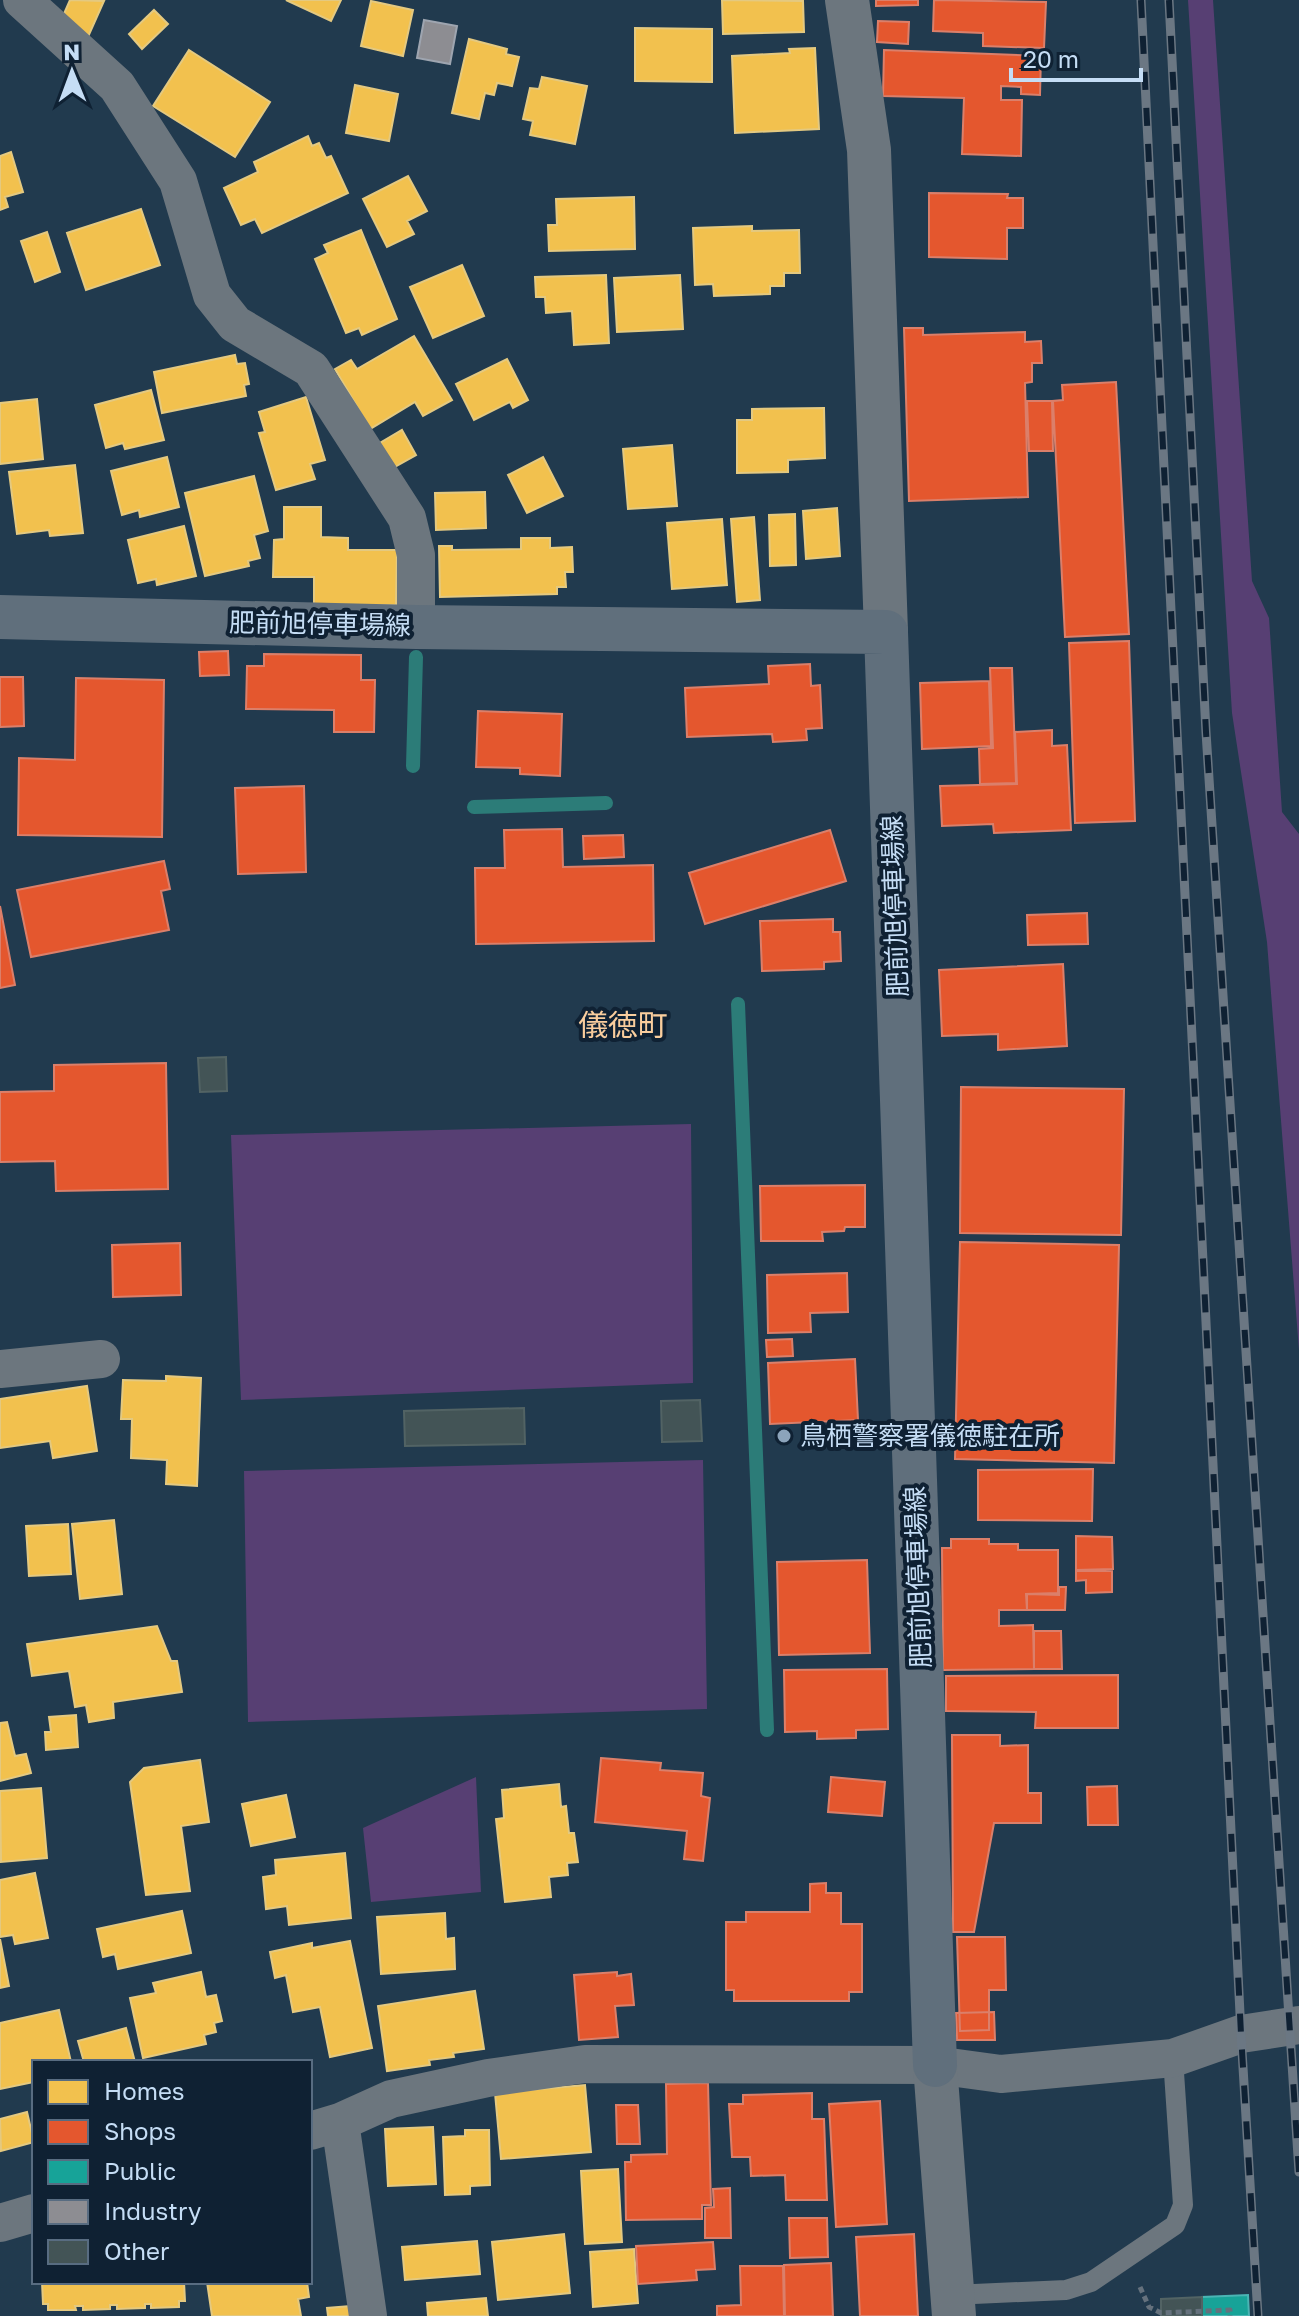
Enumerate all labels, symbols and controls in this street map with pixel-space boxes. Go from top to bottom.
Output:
north arrow [32,32,112,112]
scale bar [1011,32,1141,82]
text: N [63,38,80,65]
text: 20 m [1023,44,1079,73]
street label: 肥前旭停車場線 [229,606,411,641]
street label: 肥前旭停車場線 [876,815,913,998]
district label: 儀徳町 [578,1007,668,1043]
place label: 鳥栖警察署儀徳駐在所 [800,1420,1060,1451]
marker: 鳥栖警察署儀徳駐在所 [775,1427,793,1445]
street label: 肥前旭停車場線 [899,1486,936,1669]
legend [32,2060,312,2284]
text: Homes [104,2076,185,2105]
text: Shops [104,2116,176,2145]
text: Public [104,2156,176,2185]
text: Industry [104,2196,201,2225]
text: Other [104,2236,169,2265]

